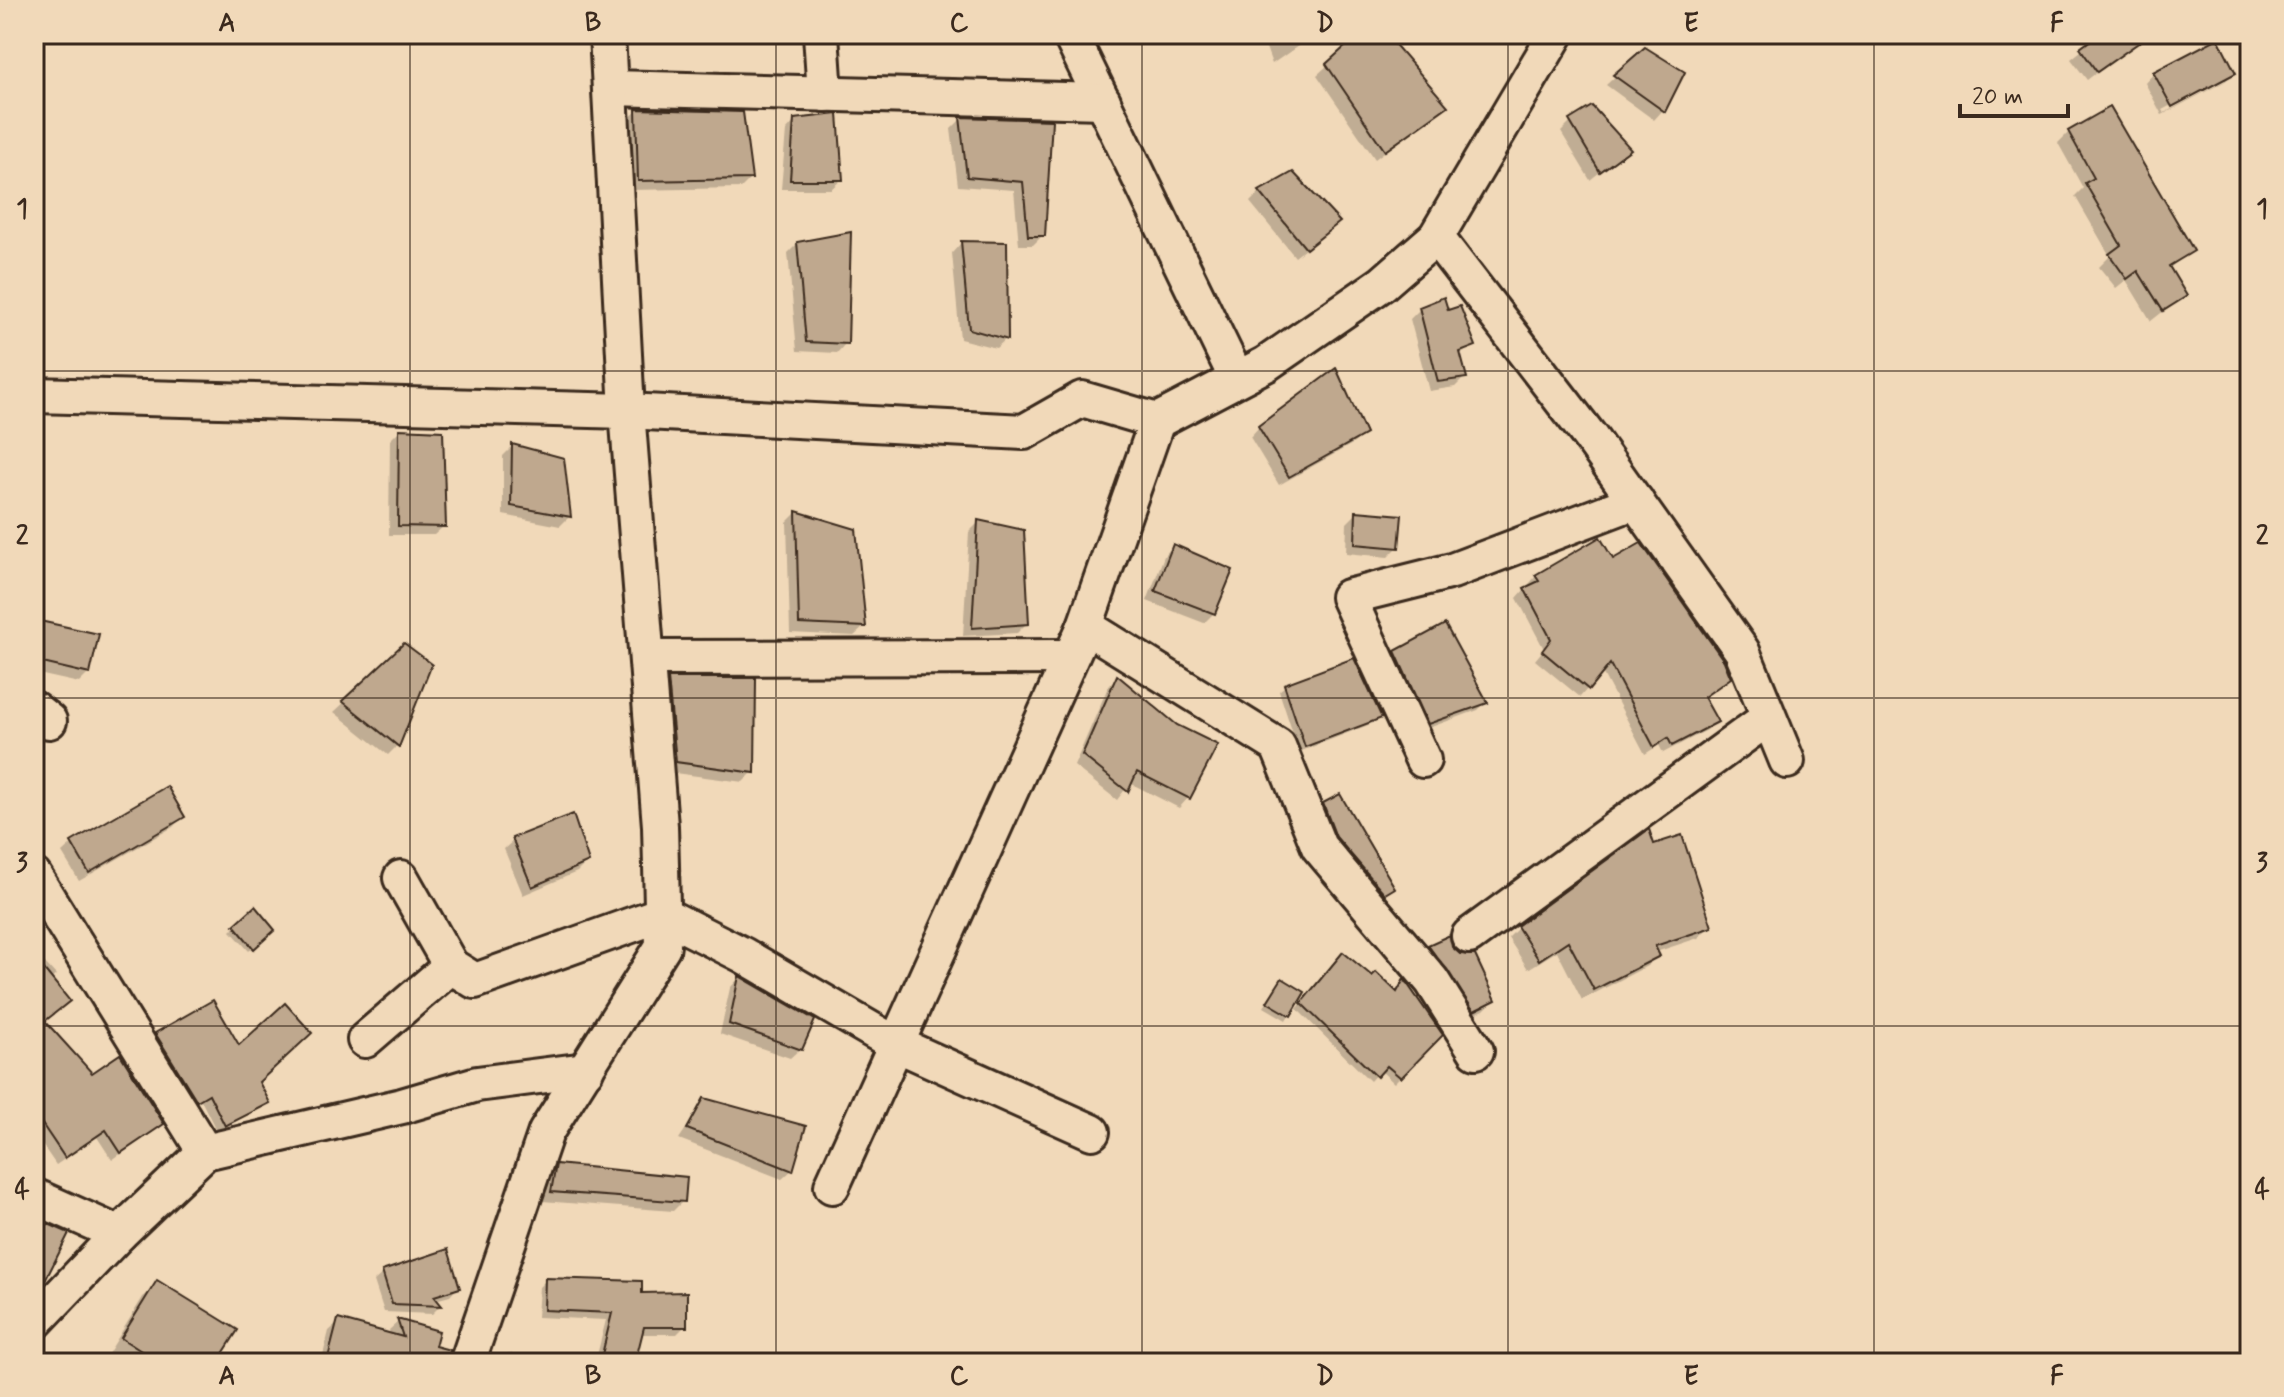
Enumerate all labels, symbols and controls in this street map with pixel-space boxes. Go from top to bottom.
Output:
text: A [218,7,236,41]
text: B [585,7,601,41]
text: C [950,7,969,41]
text: D [1316,7,1334,41]
text: E [1683,7,1699,41]
text: F [2050,7,2064,41]
scale bar [1960,68,2068,118]
text: 20 m [1972,82,2023,113]
text: 1 [16,193,28,227]
text: 1 [2256,193,2268,227]
text: 2 [16,520,29,554]
text: 2 [2256,520,2269,554]
text: 3 [16,847,28,881]
text: 3 [2256,847,2268,881]
text: 4 [14,1174,30,1208]
text: 4 [2254,1174,2270,1208]
text: A [218,1360,236,1394]
text: B [585,1360,601,1394]
text: C [950,1360,969,1394]
text: D [1316,1360,1334,1394]
text: E [1683,1360,1699,1394]
text: F [2050,1360,2064,1394]

